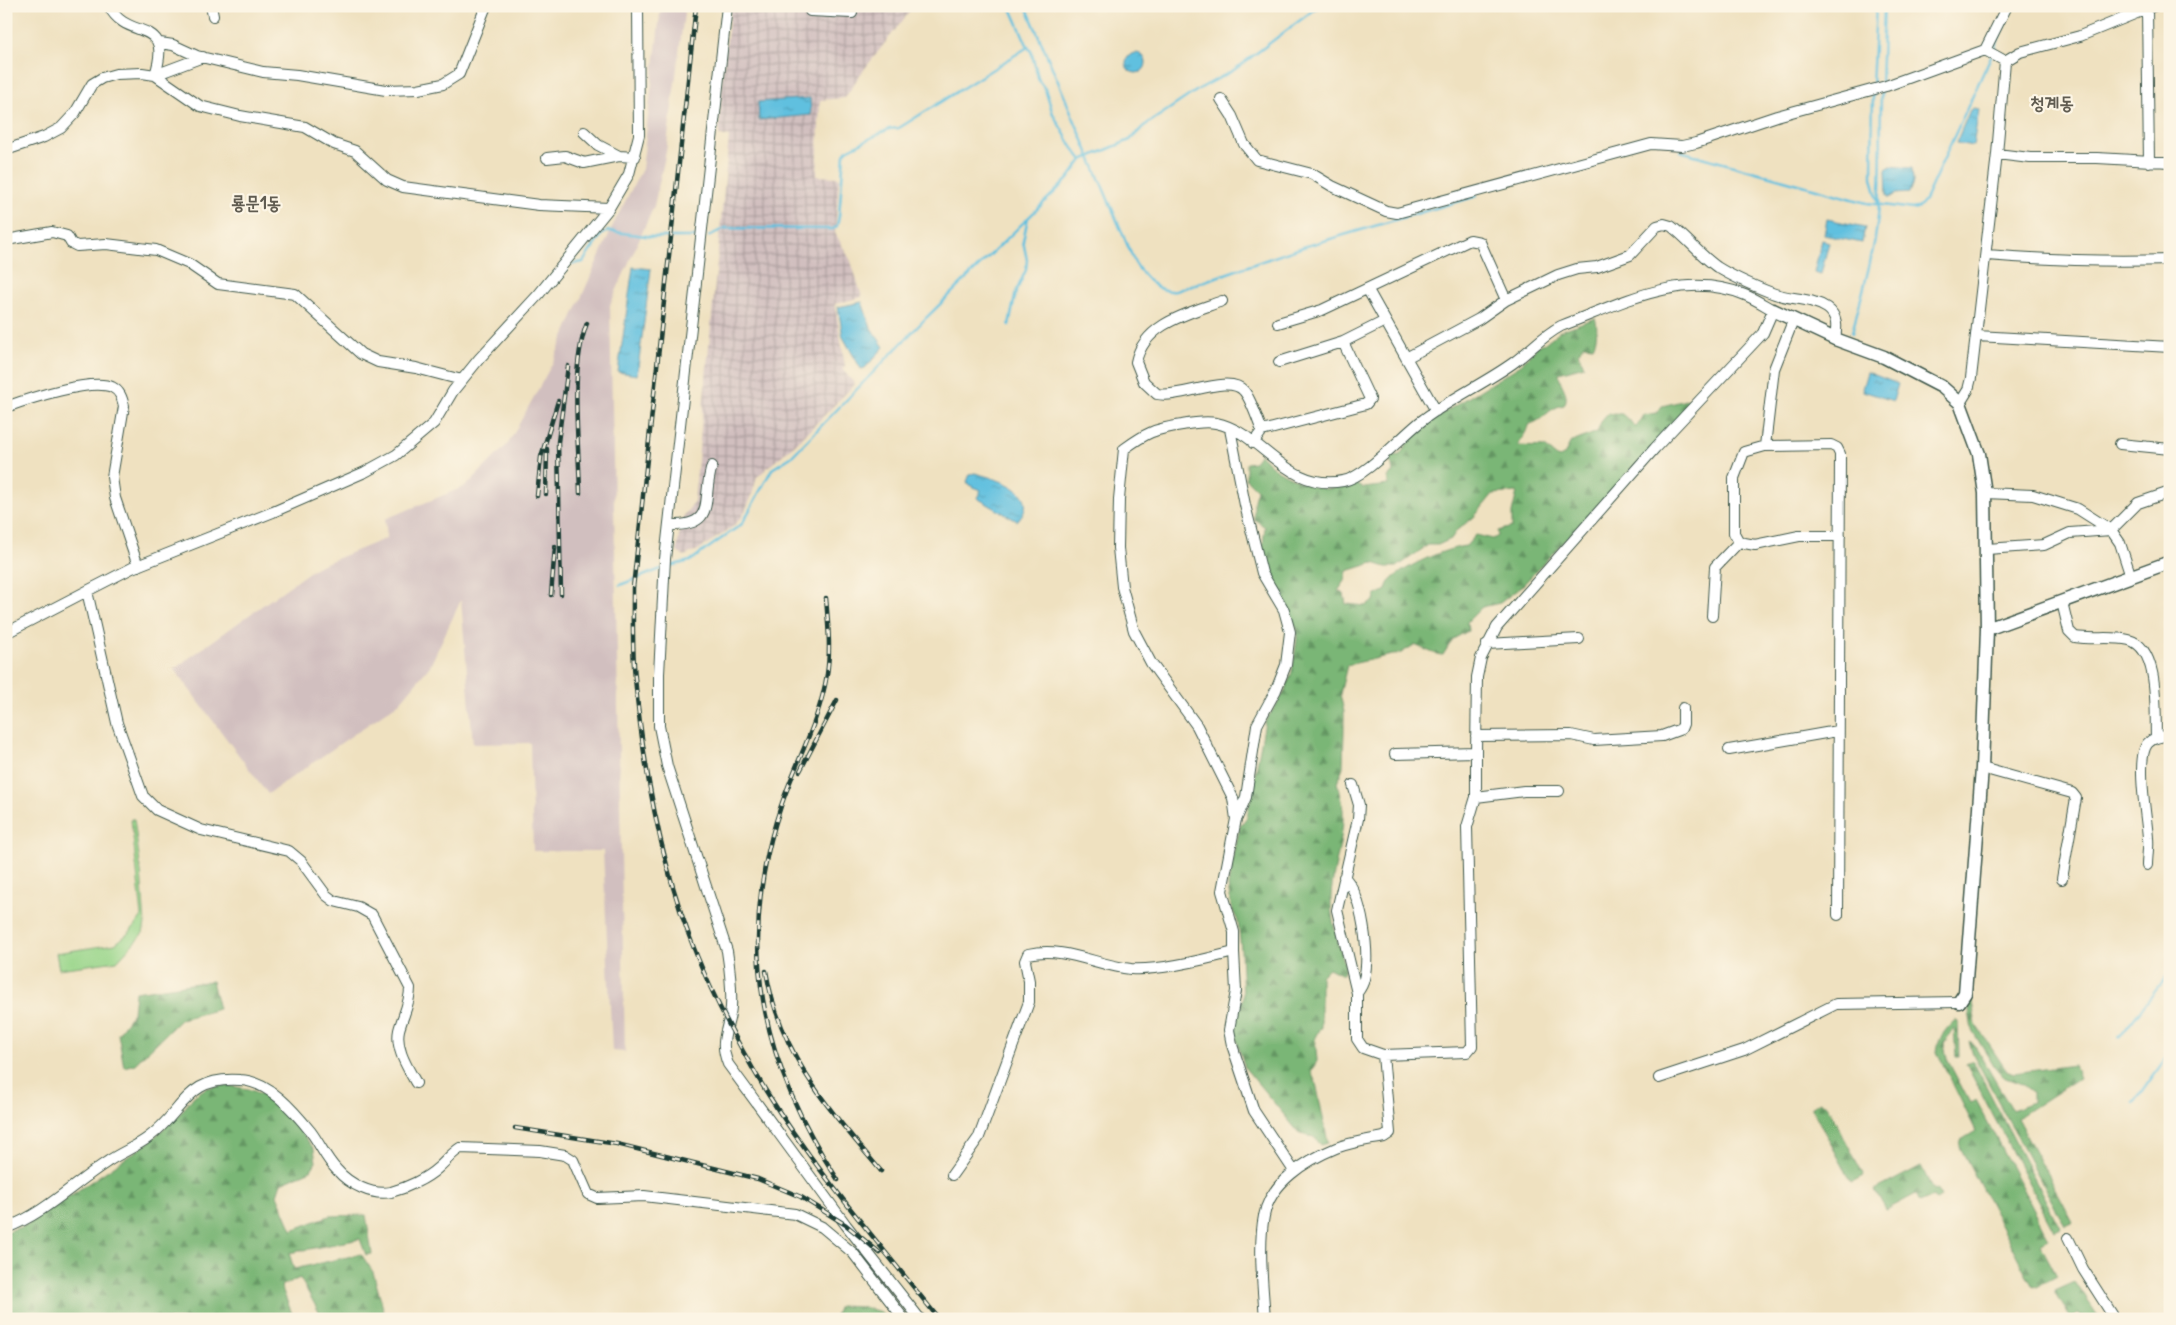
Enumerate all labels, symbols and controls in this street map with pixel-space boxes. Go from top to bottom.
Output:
district label: 청계동 [2030,90,2074,115]
district label: 룡문1동 [231,190,281,215]

